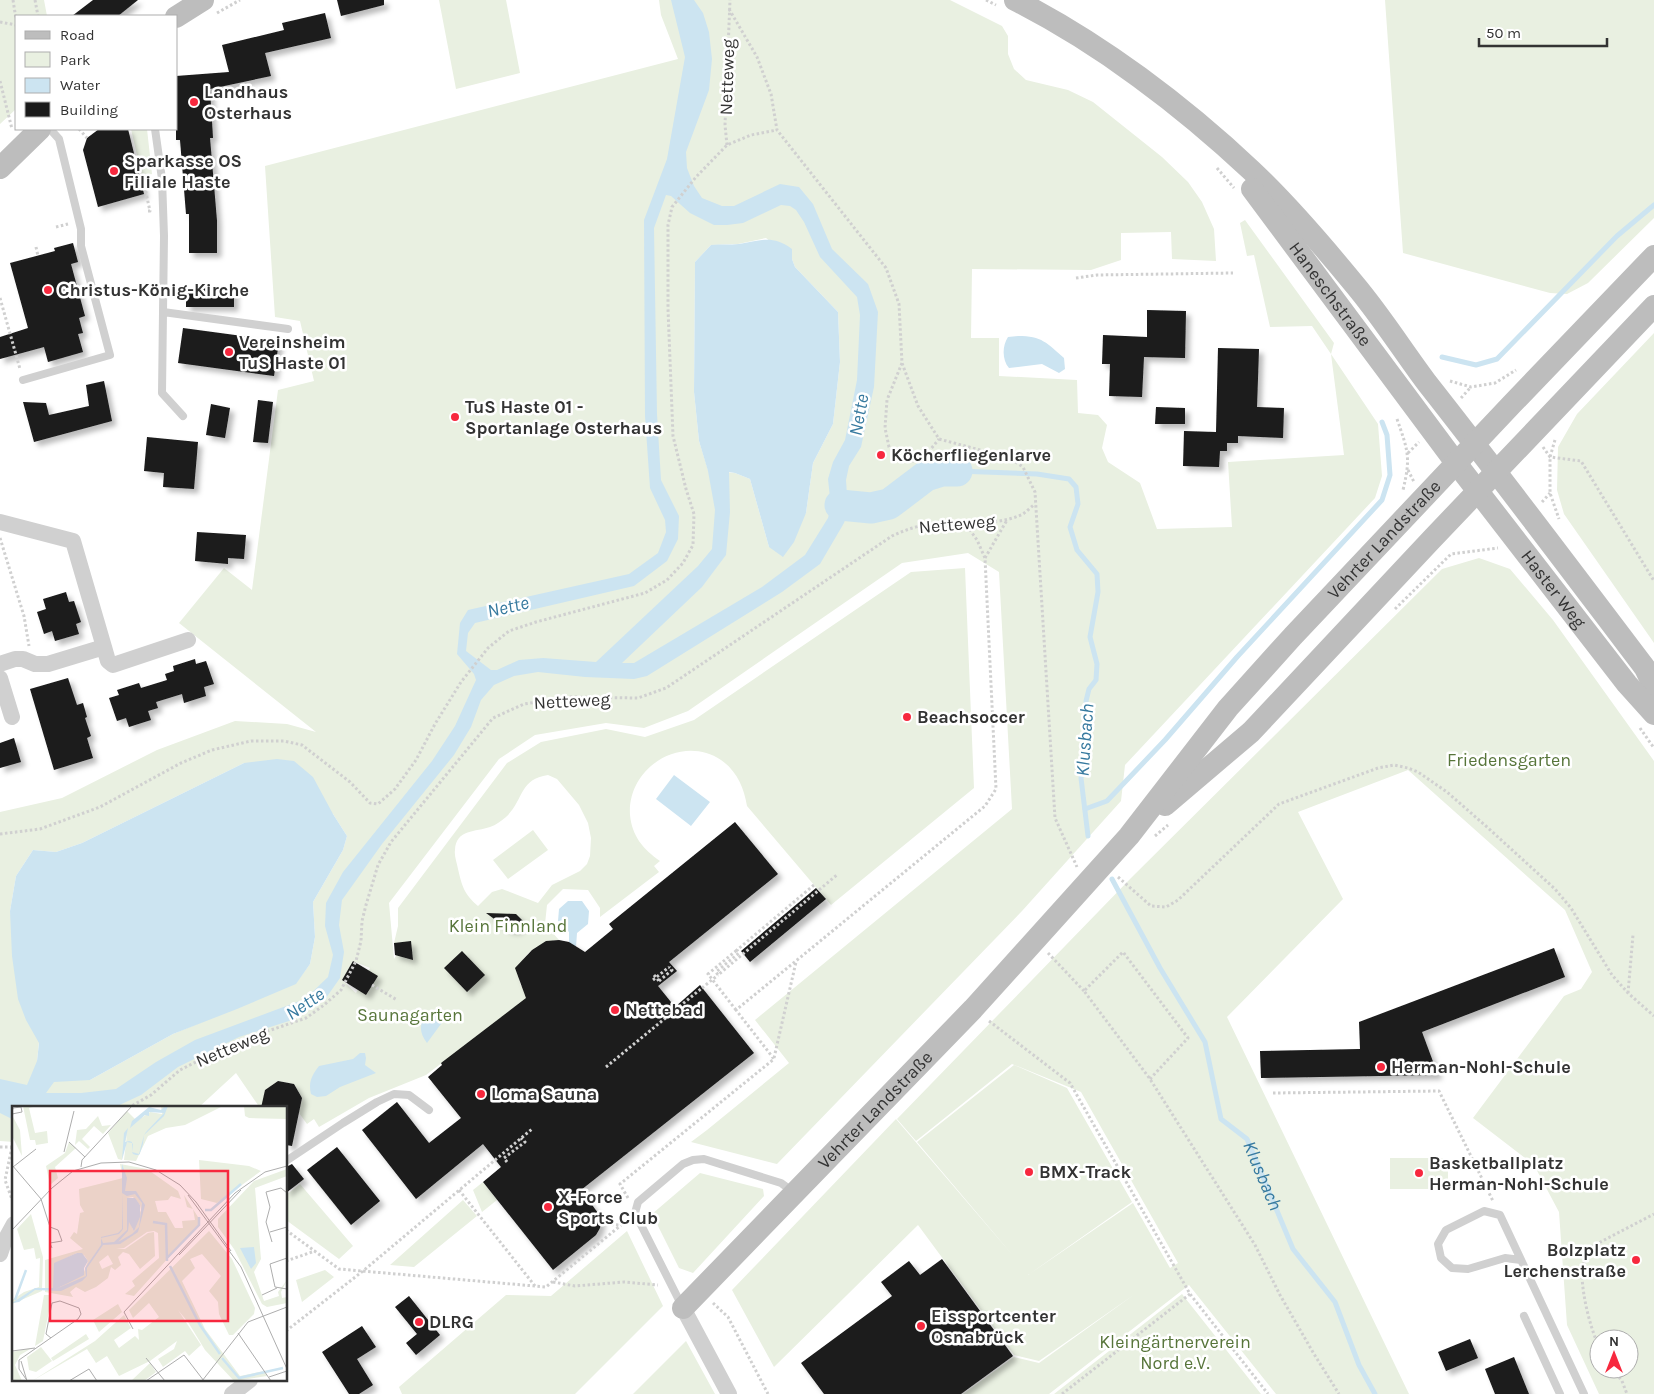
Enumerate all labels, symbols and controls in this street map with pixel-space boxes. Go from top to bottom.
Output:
legend [15,15,178,130]
scale bar [1479,15,1606,47]
text: 50 m [1486,24,1521,42]
text: Road [60,26,95,44]
street label: Netteweg [715,38,739,116]
text: Park [60,51,90,69]
text: Water [60,76,101,94]
place label: Landhaus Osterhaus [204,81,292,124]
marker: Landhaus Osterhaus [188,96,200,108]
text: Building [60,101,118,119]
place label: Sparkasse OS Filiale Haste [124,150,242,193]
marker: Sparkasse OS Filiale Haste [108,165,120,177]
street label: Haneschstraße [1284,237,1376,351]
place label: Christus-König-Kirche [58,279,249,301]
marker: Christus-König-Kirche [42,284,54,296]
place label: Vereinsheim TuS Haste 01 [239,331,346,374]
marker: Vereinsheim TuS Haste 01 [223,346,235,358]
water label: Nette [845,392,874,438]
place label: TuS Haste 01 - Sportanlage Osterhaus [465,396,662,439]
marker: TuS Haste 01 - Sportanlage Osterhaus [449,411,461,423]
place label: Köcherfliegenlarve [891,444,1051,466]
marker: Köcherfliegenlarve [875,449,887,461]
street label: Vehrter Landstraße [1323,475,1446,604]
street label: Netteweg [918,510,996,538]
street label: Haster Weg [1516,545,1591,633]
water label: Nette [485,591,531,622]
street label: Netteweg [533,688,611,714]
water label: Klusbach [1071,703,1099,777]
place label: Beachsoccer [917,706,1025,728]
marker: Beachsoccer [901,711,913,723]
park label: Friedensgarten [1447,749,1571,771]
park label: Klein Finnland [449,915,567,937]
water label: Nette [281,983,329,1025]
place label: Nettebad [625,999,704,1021]
park label: Saunagarten [357,1004,463,1026]
marker: Nettebad [609,1004,621,1016]
street label: Netteweg [192,1022,272,1072]
street label: Vehrter Landstraße [813,1046,937,1173]
place label: Herman-Nohl-Schule [1391,1056,1571,1078]
marker: Herman-Nohl-Schule [1375,1061,1387,1073]
place label: Loma Sauna [491,1083,597,1105]
marker: Loma Sauna [475,1088,487,1100]
inset map [12,1106,288,1382]
water label: Klusbach [1238,1138,1287,1214]
place label: Basketballplatz Herman-Nohl-Schule [1429,1152,1609,1195]
place label: BMX-Track [1039,1161,1132,1183]
marker: BMX-Track [1023,1166,1035,1178]
marker: Basketballplatz Herman-Nohl-Schule [1413,1167,1425,1179]
place label: X-Force Sports Club [558,1186,658,1229]
marker: X-Force Sports Club [542,1201,554,1213]
place label: Bolzplatz Lerchenstraße [1504,1239,1626,1282]
marker: Bolzplatz Lerchenstraße [1630,1254,1642,1266]
place label: Eissportcenter Osnabrück [931,1305,1056,1348]
place label: DLRG [429,1311,474,1333]
marker: DLRG [413,1316,425,1328]
marker: Eissportcenter Osnabrück [915,1320,927,1332]
north arrow [1589,1329,1639,1379]
park label: Kleingärtnerverein Nord e.V. [1099,1331,1251,1374]
text: N [1609,1333,1619,1350]

